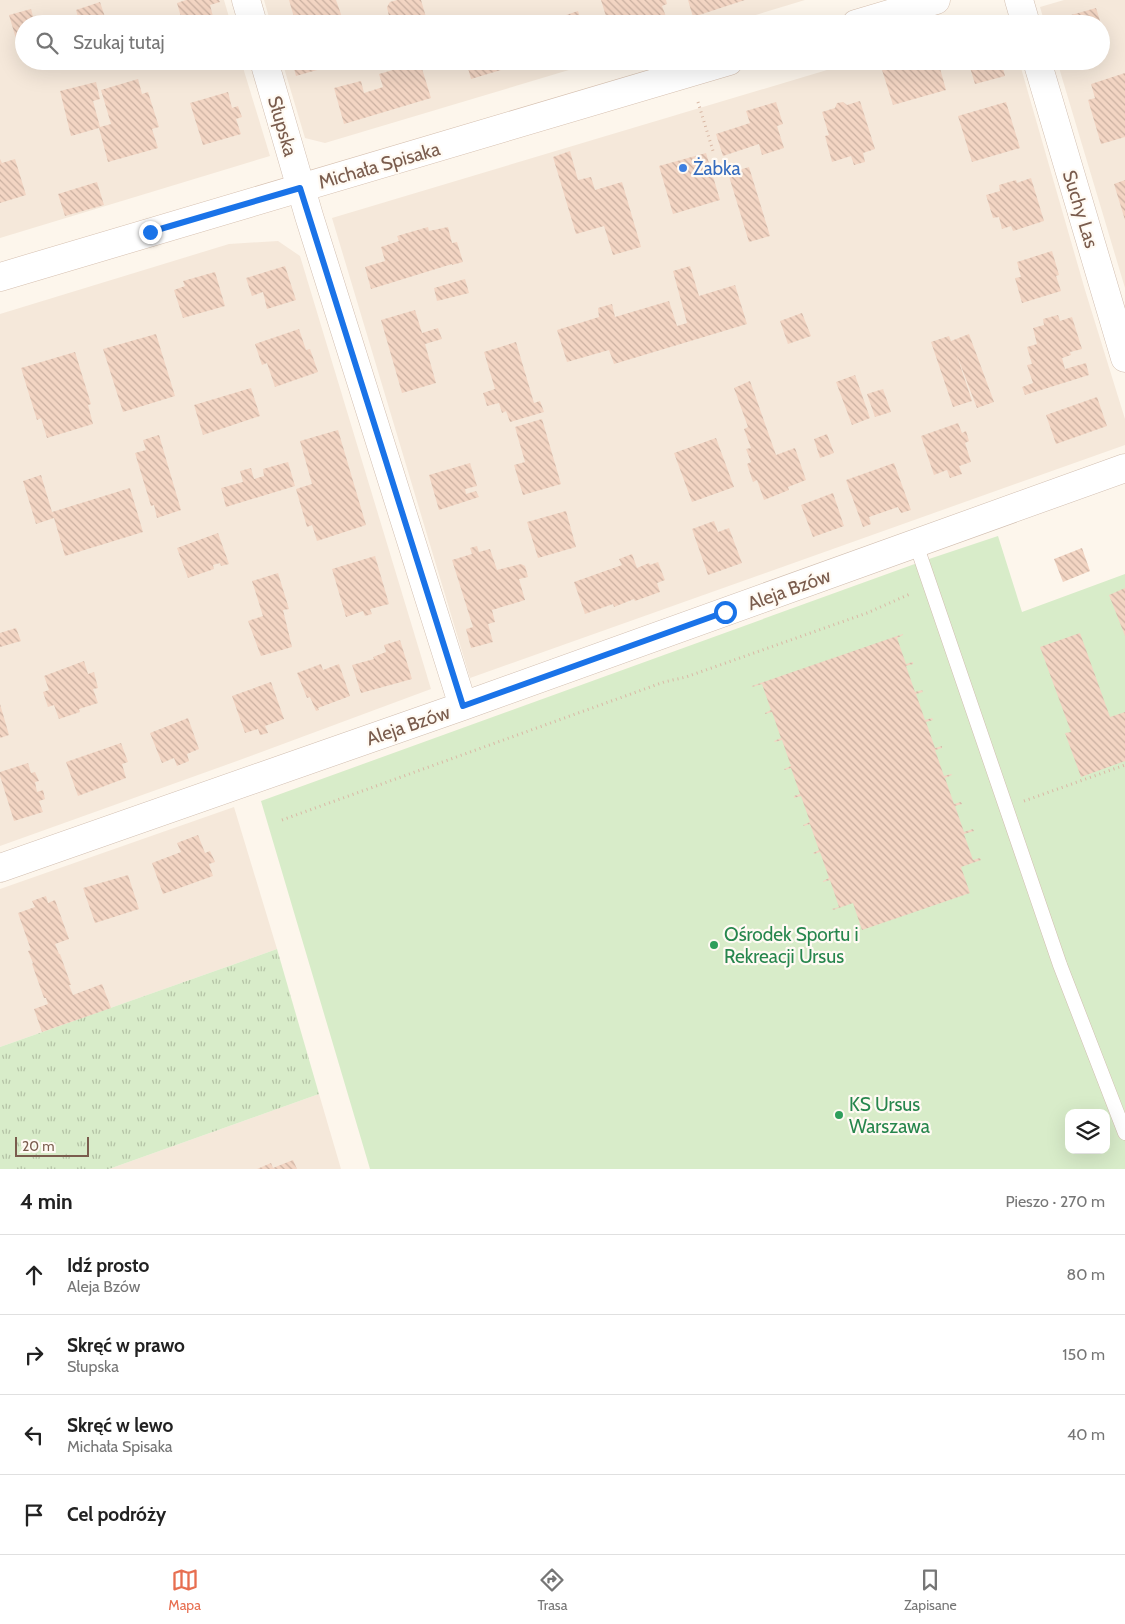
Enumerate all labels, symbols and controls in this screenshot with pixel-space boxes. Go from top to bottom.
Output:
search box [15,15,1110,70]
icon: search [33,29,61,57]
text: Szukaj tutaj [73,31,165,54]
street label: Słupska [263,93,302,159]
street label: Michała Spisaka [316,137,443,194]
place label: Żabka [693,157,741,180]
marker: Żabka [677,162,689,174]
street label: Suchy Las [1058,168,1103,251]
route end [139,221,162,244]
street label: Aleja Bzów [744,564,834,615]
route start [714,601,737,624]
street label: Aleja Bzów [363,700,453,751]
place label: Ośrodek Sportu i Rekreacji Ursus [724,923,858,968]
marker: Ośrodek Sportu i Rekreacji Ursus [708,939,720,951]
place label: KS Ursus Warszawa [849,1093,930,1138]
marker: KS Ursus Warszawa [833,1109,845,1121]
map controls [1065,1109,1110,1154]
button: layers [1065,1109,1110,1154]
scale bar [15,1134,89,1157]
text: 20 m [22,1137,55,1155]
text: 4 min [20,1189,73,1214]
text: Pieszo · 270 m [1005,1192,1105,1211]
text: Idź prosto [67,1254,149,1277]
icon: ahead [20,1261,48,1289]
text: 80 m [1067,1265,1105,1284]
text: Aleja Bzów [67,1277,140,1296]
text: Skręć w prawo [67,1334,185,1357]
icon: right [20,1341,48,1369]
text: 150 m [1062,1345,1105,1364]
text: Słupska [67,1357,119,1376]
text: Skręć w lewo [67,1414,173,1437]
icon: left [20,1421,48,1449]
text: 40 m [1067,1425,1105,1444]
text: Michała Spisaka [67,1437,173,1456]
icon: arrive [20,1501,48,1529]
text: Cel podróży [67,1503,166,1526]
tab: Mapa [168,1566,201,1614]
tab: Trasa [538,1566,567,1614]
tab: Zapisane [904,1566,957,1614]

